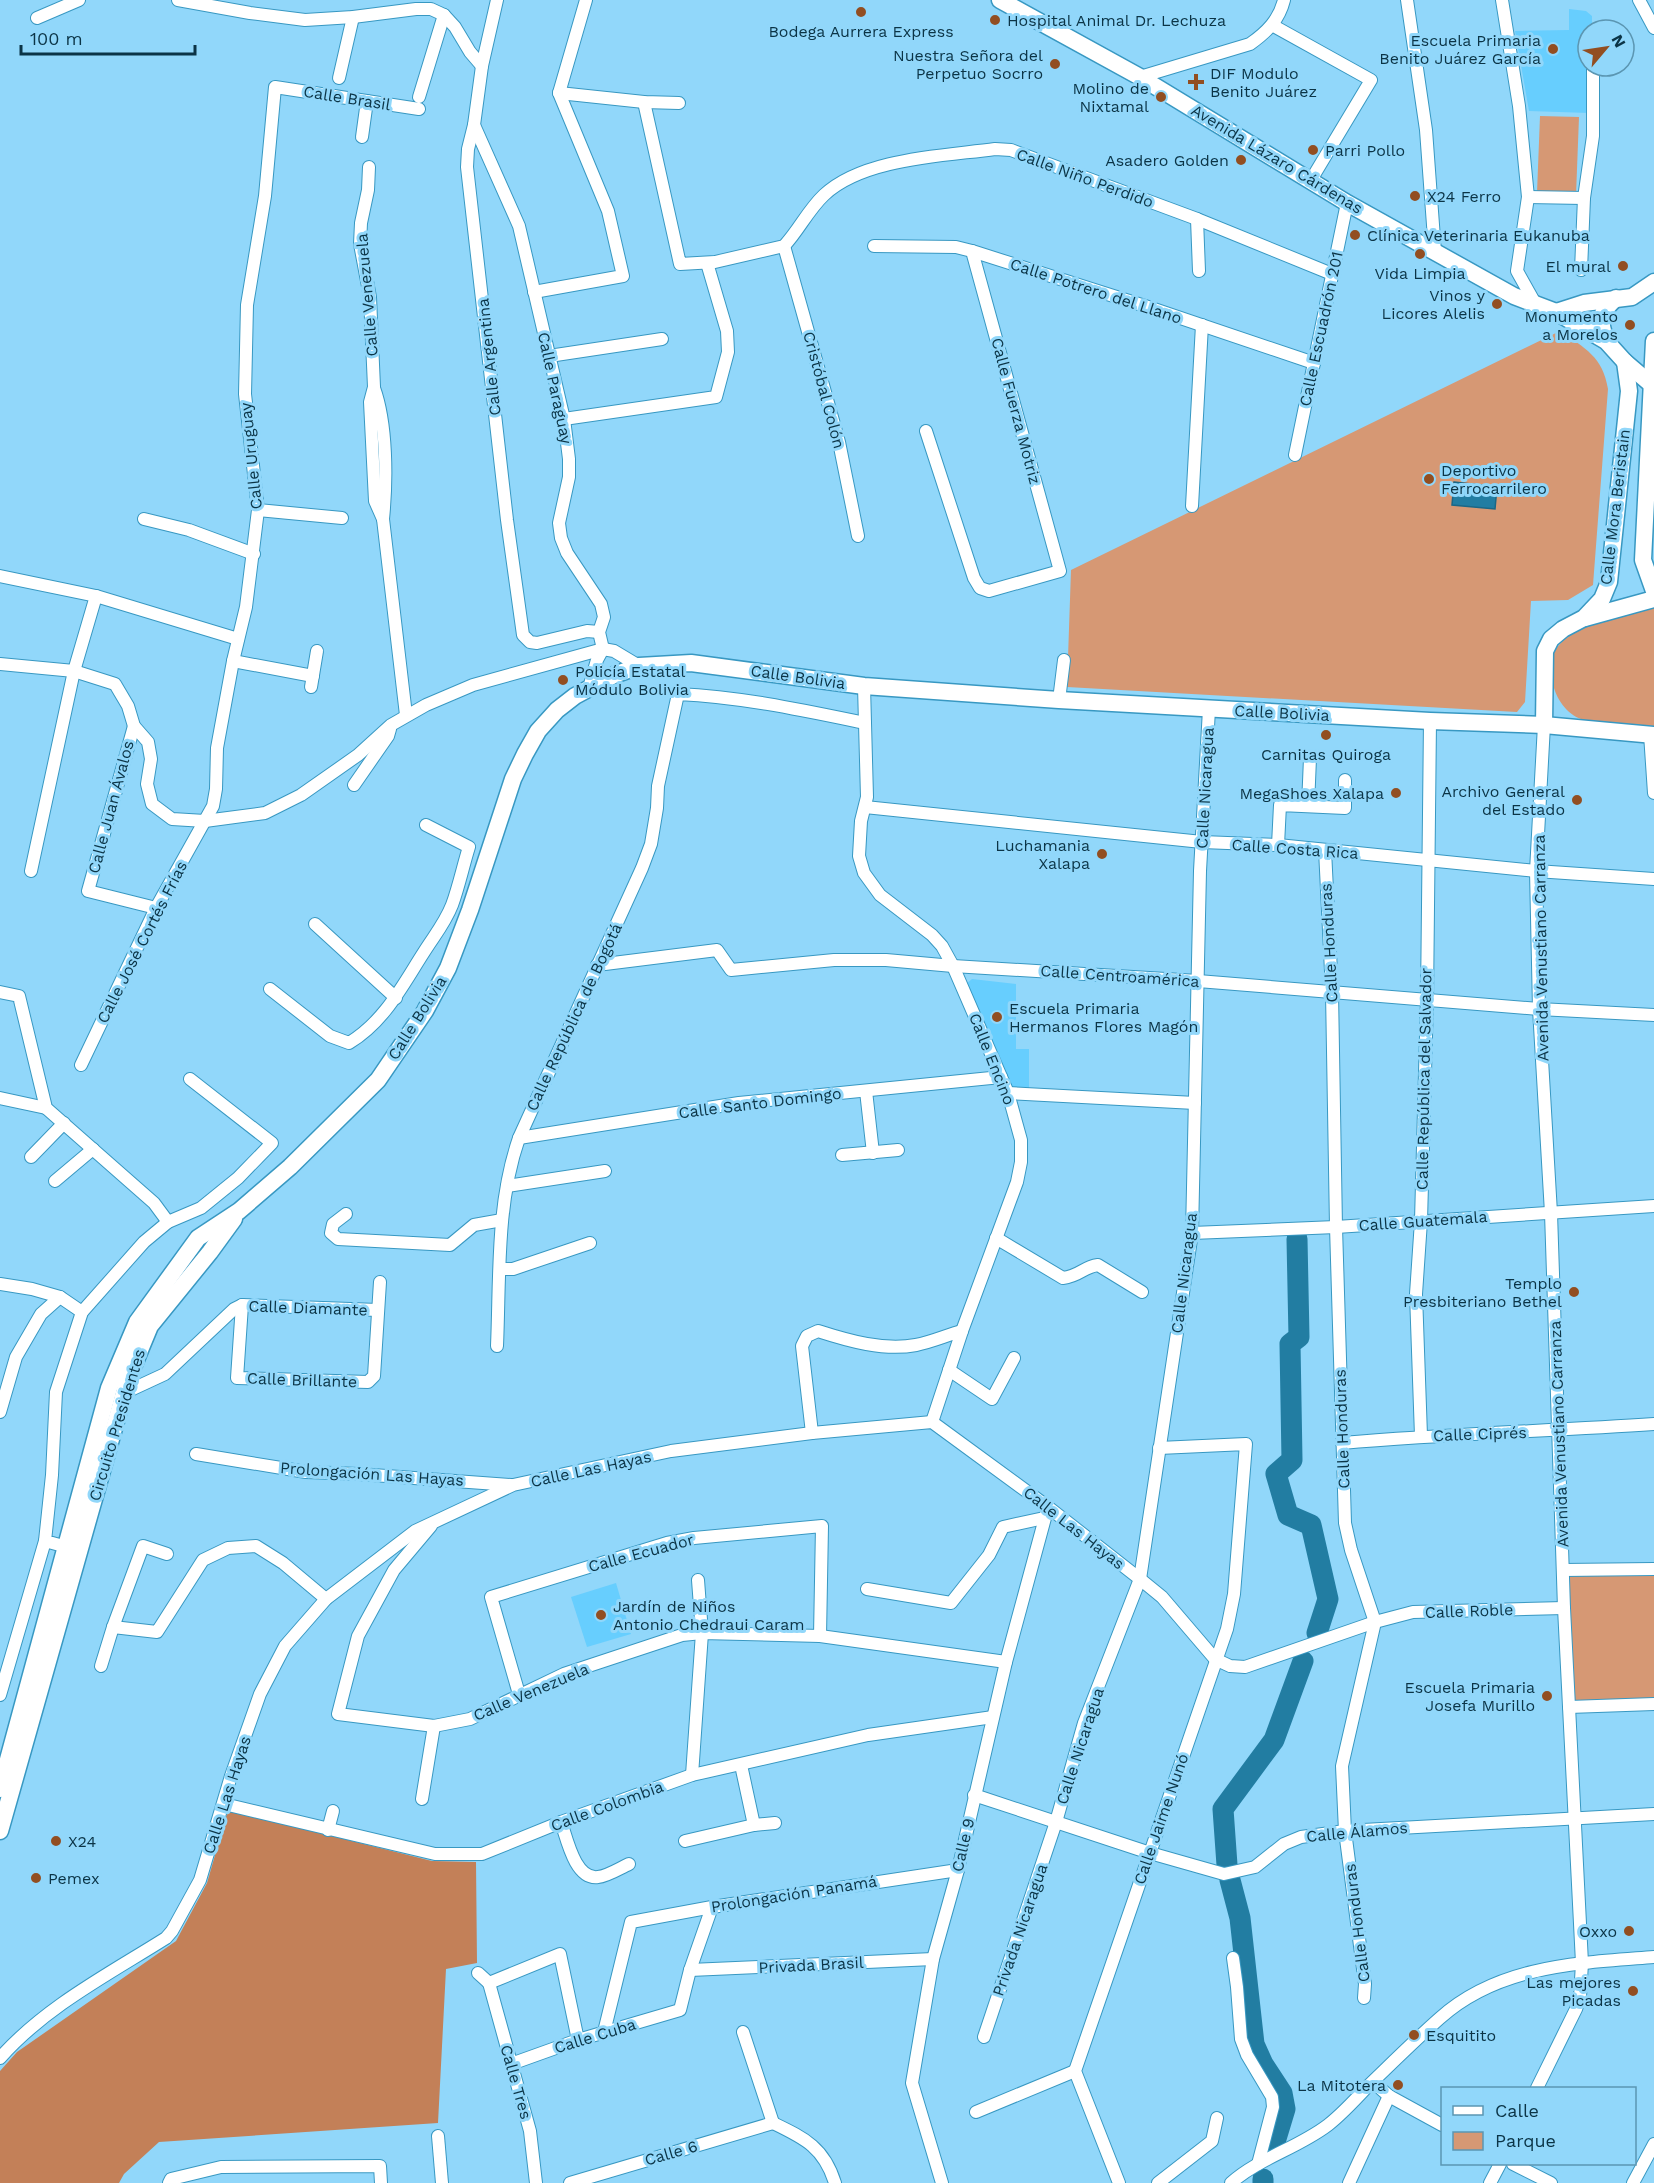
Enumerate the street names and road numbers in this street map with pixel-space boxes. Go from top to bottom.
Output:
street label: Calle Brasil [302,82,392,114]
street label: Avenida Lázaro Cárdenas [1188,100,1366,218]
street label: Calle Niño Perdido [1014,144,1156,212]
street label: Calle Venezuela [352,233,382,357]
street label: Calle Escuadrón 201 [1295,250,1347,408]
street label: Calle Potrero del Llano [1008,254,1184,328]
street label: Calle Argentina [473,297,505,417]
street label: Cristóbal Colón [799,329,849,451]
street label: Calle Paraguay [534,330,576,446]
street label: Calle Fuerza Motriz [987,336,1045,486]
street label: Calle Uruguay [236,401,266,510]
street label: Calle Mora Beristain [1596,428,1634,586]
street label: Calle Bolivia [749,661,847,693]
street label: Calle Bolivia [1234,701,1330,725]
street label: Calle Nicaragua [1192,727,1218,849]
street label: Calle Juan Ávalos [84,738,138,876]
street label: Avenida Venustiano Carranza [1530,834,1552,1062]
street label: Calle Costa Rica [1231,835,1359,863]
street label: Calle José Cortés Frías [93,858,191,1026]
street label: Calle Honduras [1316,883,1342,1003]
street label: Calle República de Bogotá [522,920,626,1114]
street label: Calle Centroamérica [1040,961,1200,991]
street label: Calle República del Salvador [1413,967,1435,1190]
street label: Calle Bolivia [384,973,450,1063]
street label: Calle Encino [965,1010,1019,1108]
street label: Calle Santo Domingo [678,1084,842,1122]
street label: Calle Guatemala [1358,1207,1488,1235]
street label: Calle Nicaragua [1167,1212,1201,1334]
street label: Calle Diamante [248,1296,368,1320]
street label: Avenida Venustiano Carranza [1546,1320,1572,1548]
street label: Circuito Presidentes [85,1347,149,1503]
street label: Calle Brillante [247,1369,357,1391]
street label: Calle Honduras [1330,1369,1354,1489]
street label: Calle Ciprés [1433,1423,1527,1445]
street label: Calle Las Hayas [529,1447,653,1491]
street label: Prolongación Las Hayas [280,1458,464,1490]
street label: Calle Las Hayas [1020,1483,1128,1573]
street label: Calle Ecuador [586,1530,696,1576]
street label: Calle Roble [1424,1600,1514,1622]
street label: Calle Venezuela [470,1659,592,1725]
street label: Calle Nicaragua [1052,1685,1108,1807]
street label: Calle Las Hayas [199,1734,255,1856]
street label: Calle Jaime Nunó [1130,1751,1192,1887]
street label: Calle Colombia [548,1777,666,1835]
street label: Calle 9 [948,1816,978,1874]
street label: Calle Álamos [1306,1818,1408,1846]
street label: Privada Nicaragua [988,1861,1052,1999]
street label: Calle Honduras [1340,1863,1374,1983]
street label: Prolongación Panamá [710,1871,878,1917]
street label: Privada Brasil [758,1953,864,1977]
street label: Calle Cuba [552,2015,638,2057]
street label: Calle Tres [496,2043,536,2121]
street label: Calle 6 [642,2136,700,2170]

